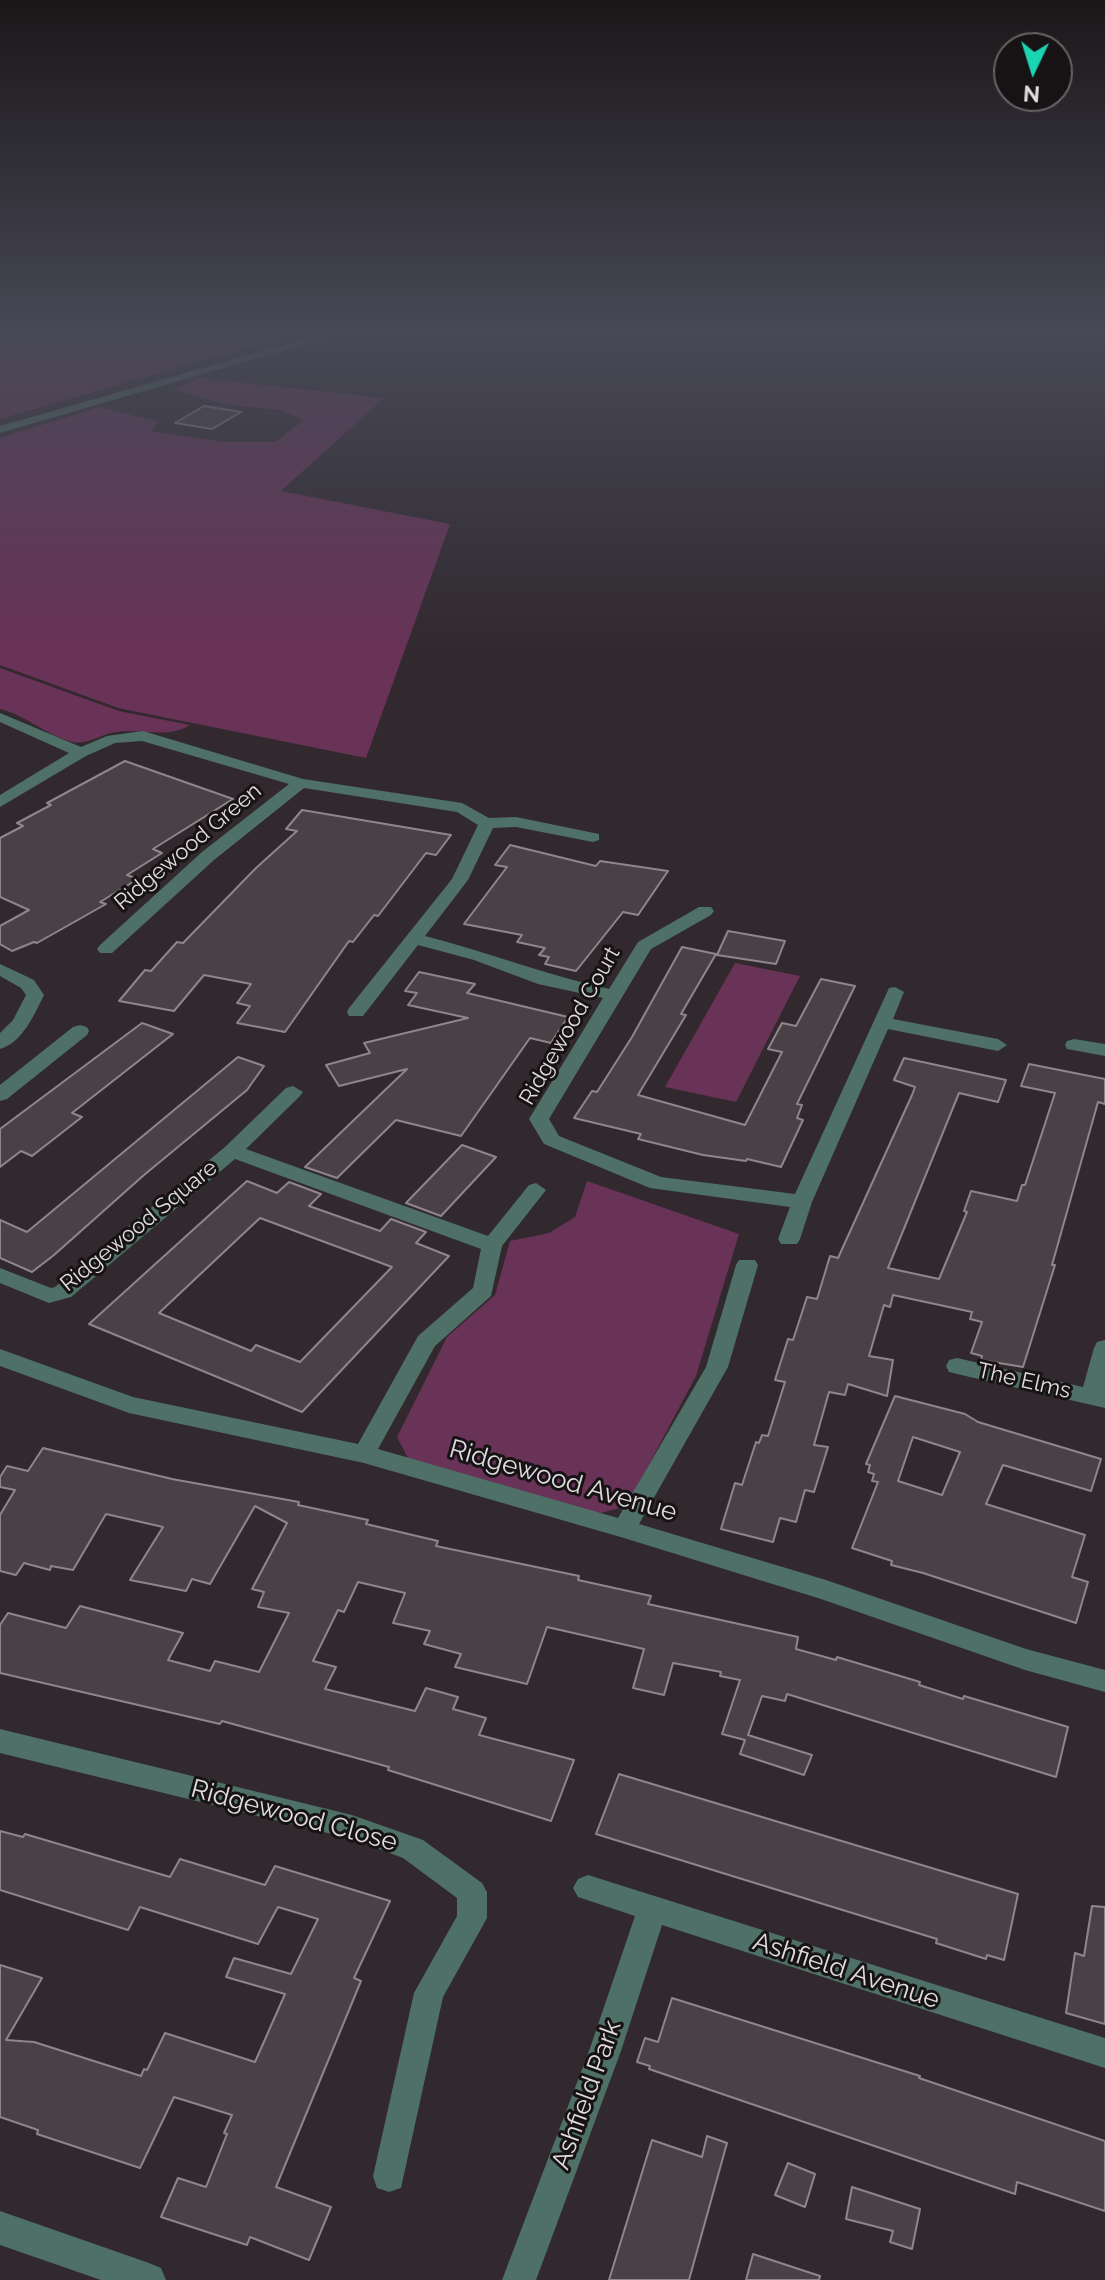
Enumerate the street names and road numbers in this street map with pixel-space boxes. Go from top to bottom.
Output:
street label: Ridgewood Green [109,778,267,916]
street label: Ridgewood Court [514,942,626,1110]
street label: Ridgewood Square [55,1155,223,1297]
street label: The Elms [975,1357,1073,1405]
street label: Ridgewood Avenue [446,1434,680,1528]
street label: Ridgewood Close [187,1773,401,1859]
street label: Ashfield Avenue [749,1926,943,2016]
street label: Ashfield Park [546,2016,628,2174]

